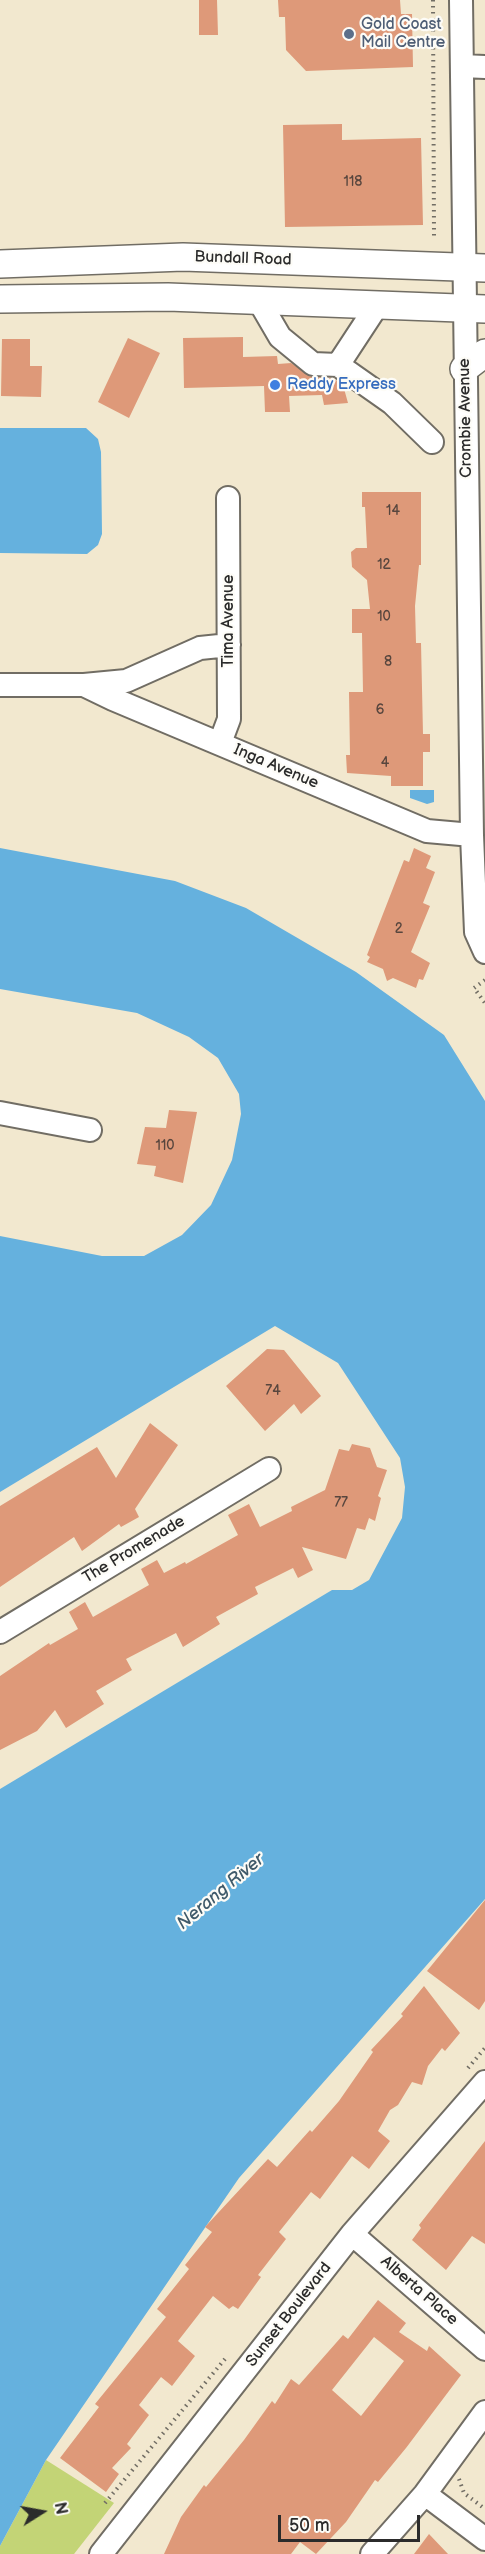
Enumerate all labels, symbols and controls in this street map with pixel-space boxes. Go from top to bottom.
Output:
place label: Gold Coast Mail Centre [361,15,445,53]
marker: Gold Coast Mail Centre [342,27,356,41]
house number: 118 [344,174,362,190]
street label: Bundall Road [194,248,292,270]
street label: Crombie Avenue [455,358,477,478]
place label: Reddy Express [287,375,396,395]
marker: Reddy Express [268,378,282,392]
house number: 14 [386,503,400,519]
house number: 12 [377,557,391,573]
street label: Tima Avenue [219,574,239,668]
house number: 10 [377,609,391,625]
house number: 8 [384,654,392,670]
house number: 6 [376,702,384,718]
street label: Inga Avenue [231,741,321,793]
house number: 4 [381,755,389,771]
house number: 2 [395,921,403,937]
house number: 110 [155,1138,175,1154]
house number: 74 [265,1383,281,1399]
house number: 77 [334,1495,348,1511]
street label: The Promenade [79,1512,189,1588]
water label: Nerang River [173,1849,269,1935]
street label: Alberta Place [376,2252,462,2330]
street label: Sunset Boulevard [242,2259,336,2371]
north arrow [12,2482,72,2542]
text: N [50,2501,71,2516]
scale bar [281,2503,424,2541]
text: 50 m [289,2515,330,2536]

